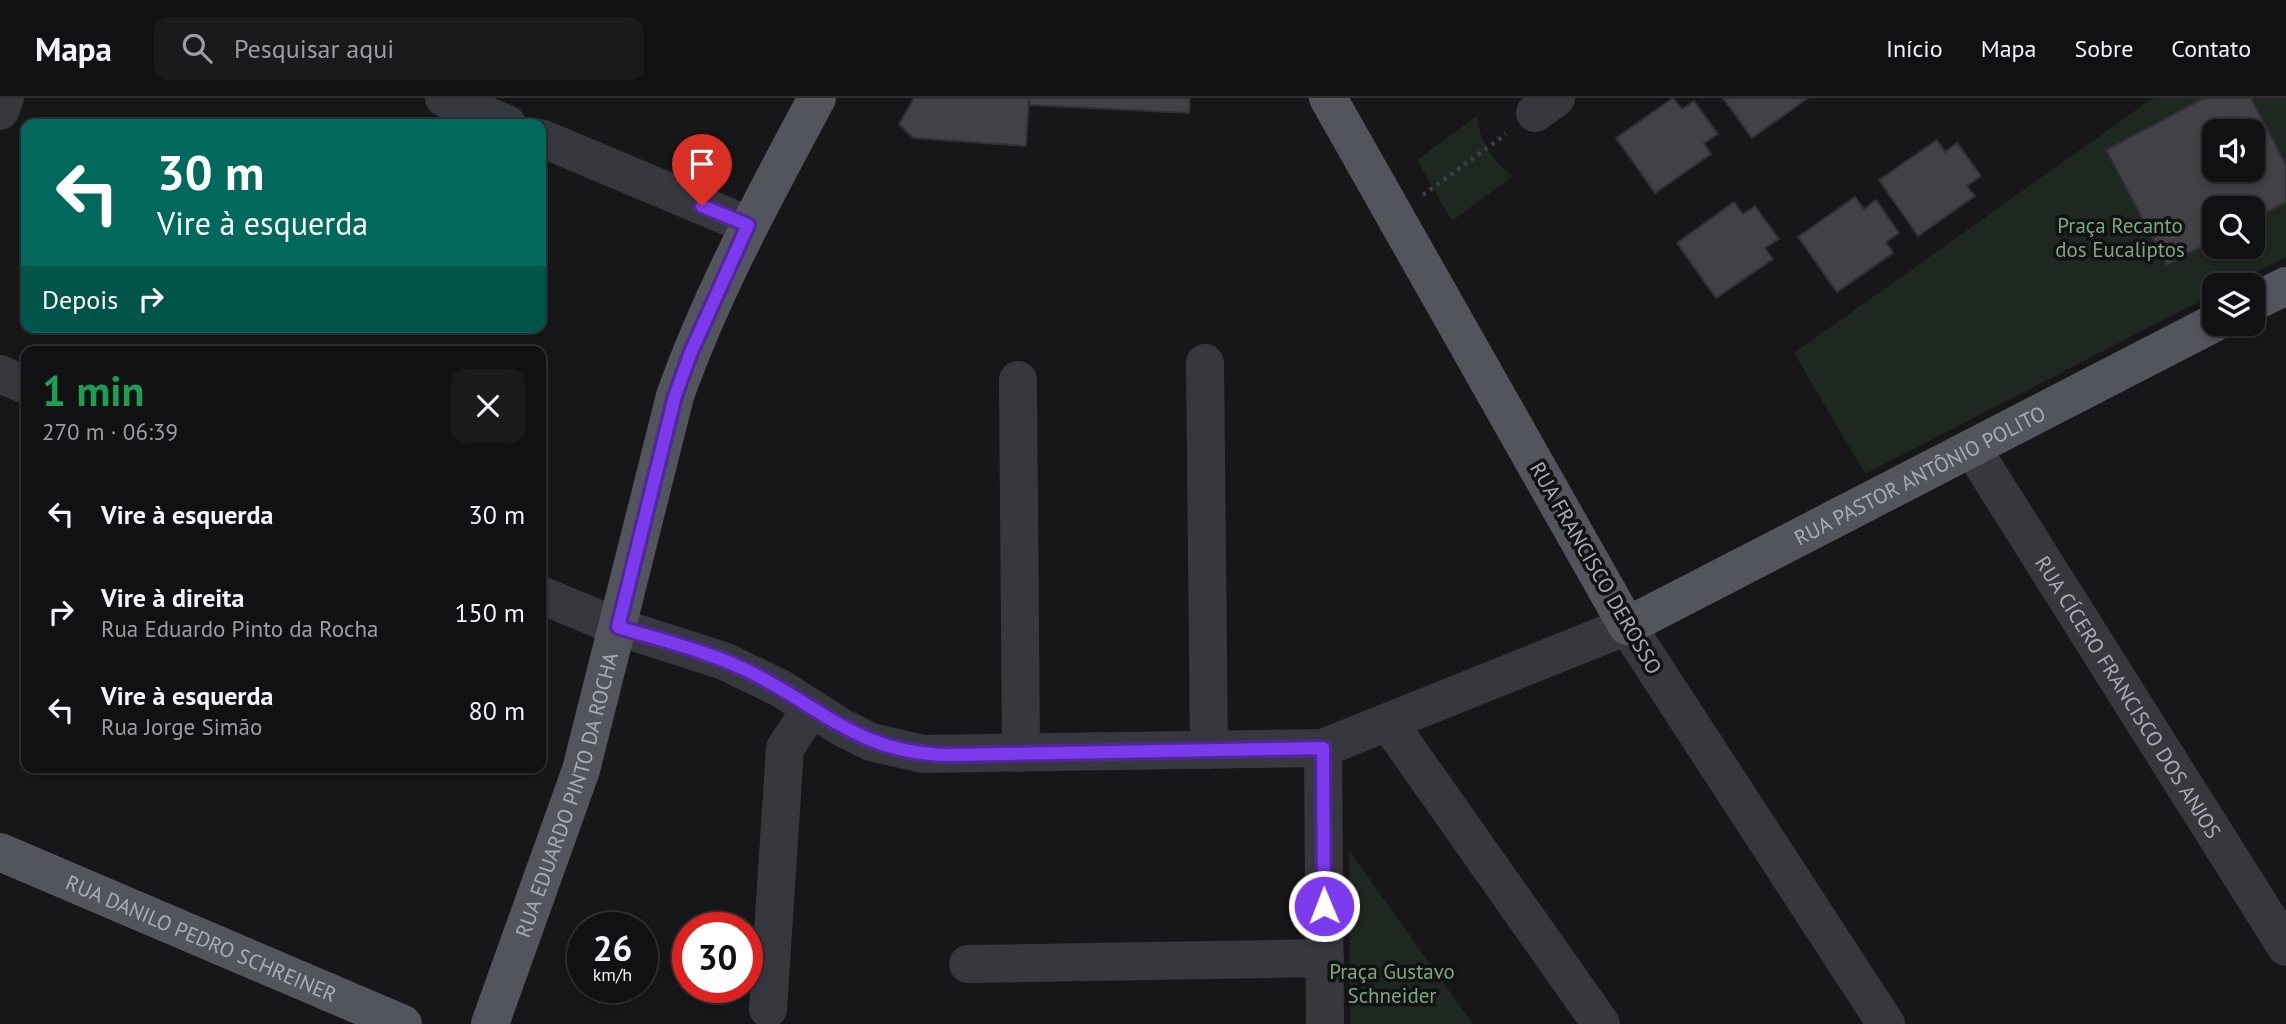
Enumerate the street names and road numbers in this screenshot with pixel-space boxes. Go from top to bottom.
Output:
street label: RUA PASTOR ANTÔNIO POLITO [1789,399,2050,551]
street label: RUA FRANCISCO DEROSSO [1524,457,1668,679]
street label: RUA CÍCERO FRANCISCO DOS ANJOS [2030,551,2227,843]
street label: RUA EDUARDO PINTO DA ROCHA [509,649,624,941]
street label: RUA DANILO PEDRO SCHREINER [62,868,341,1008]

